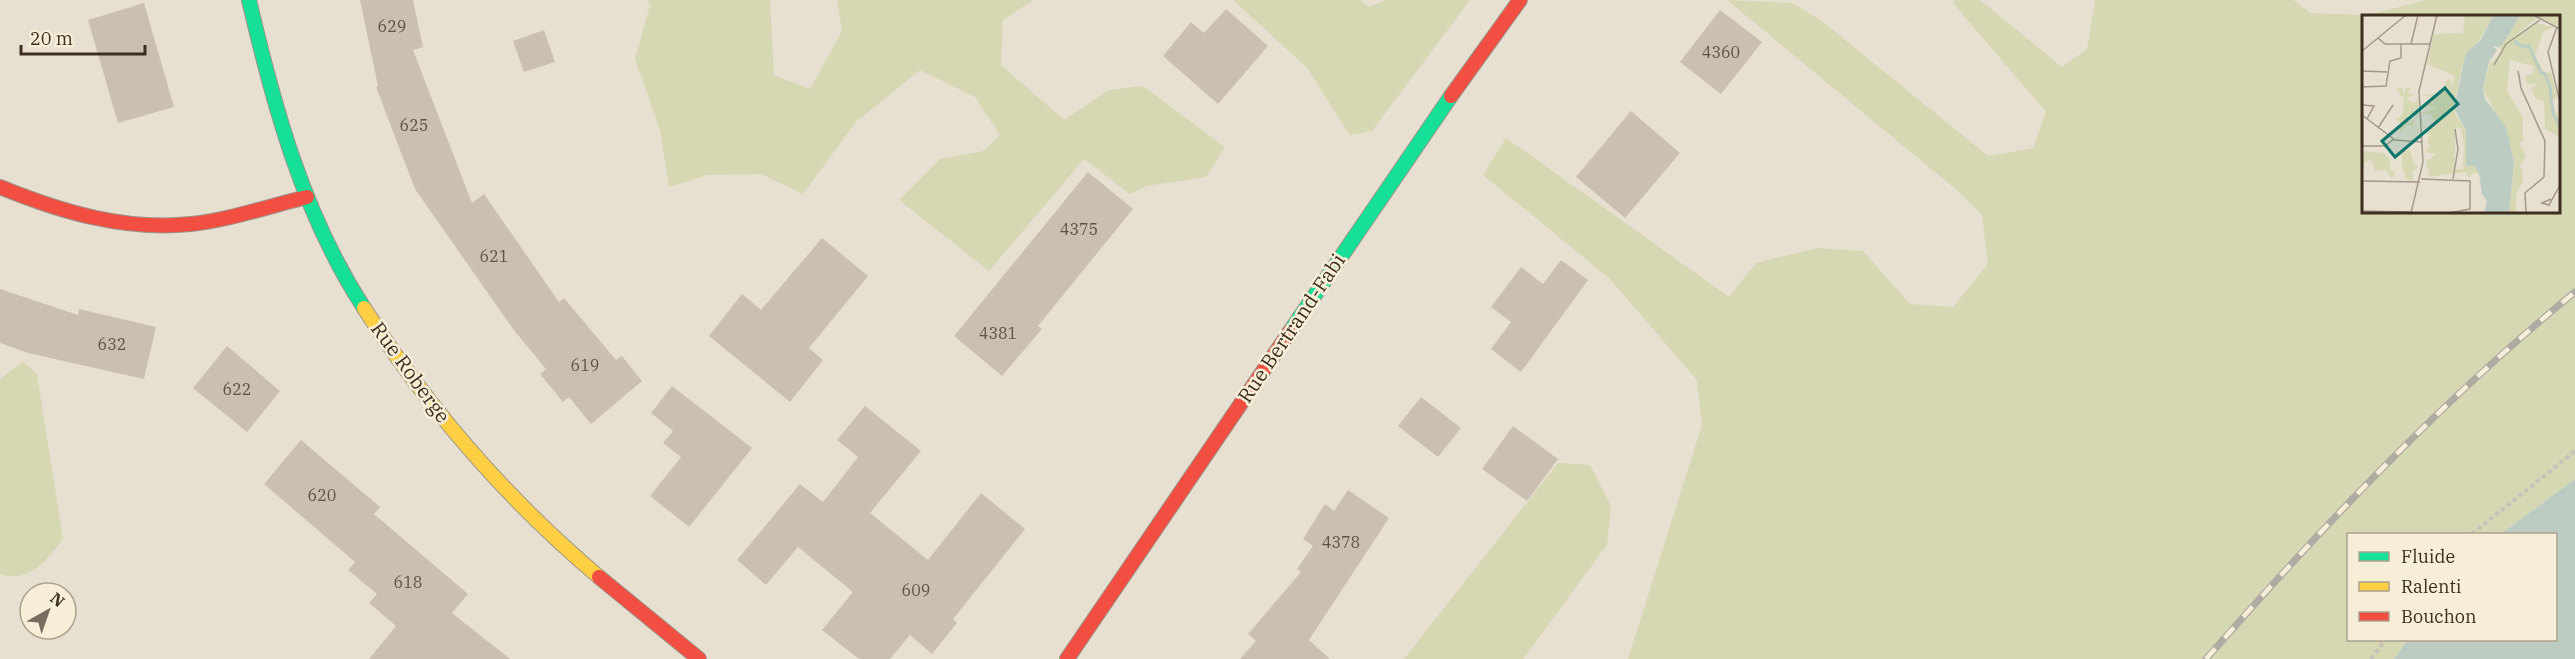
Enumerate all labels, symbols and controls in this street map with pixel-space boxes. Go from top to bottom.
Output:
inset map [2362,15,2560,213]
house number: 629 [378,16,406,36]
scale bar [21,18,146,56]
text: 20 m [30,27,73,50]
house number: 4360 [1702,42,1740,62]
house number: 625 [400,115,428,135]
house number: 4375 [1060,219,1098,239]
house number: 621 [480,246,508,266]
street label: Rue Bertrand-Fabi [1231,248,1351,408]
street label: Rue Roberge [365,316,457,428]
house number: 4381 [979,323,1017,343]
house number: 632 [98,334,126,354]
house number: 619 [571,355,599,375]
house number: 622 [223,379,251,399]
house number: 620 [308,485,336,505]
house number: 4378 [1322,532,1360,552]
legend [2347,533,2557,641]
text: Fluide [2401,545,2455,568]
house number: 618 [394,572,422,592]
text: Ralenti [2401,575,2462,598]
house number: 609 [902,580,930,600]
north arrow [18,581,78,641]
text: N [46,588,69,611]
text: Bouchon [2401,605,2477,628]

